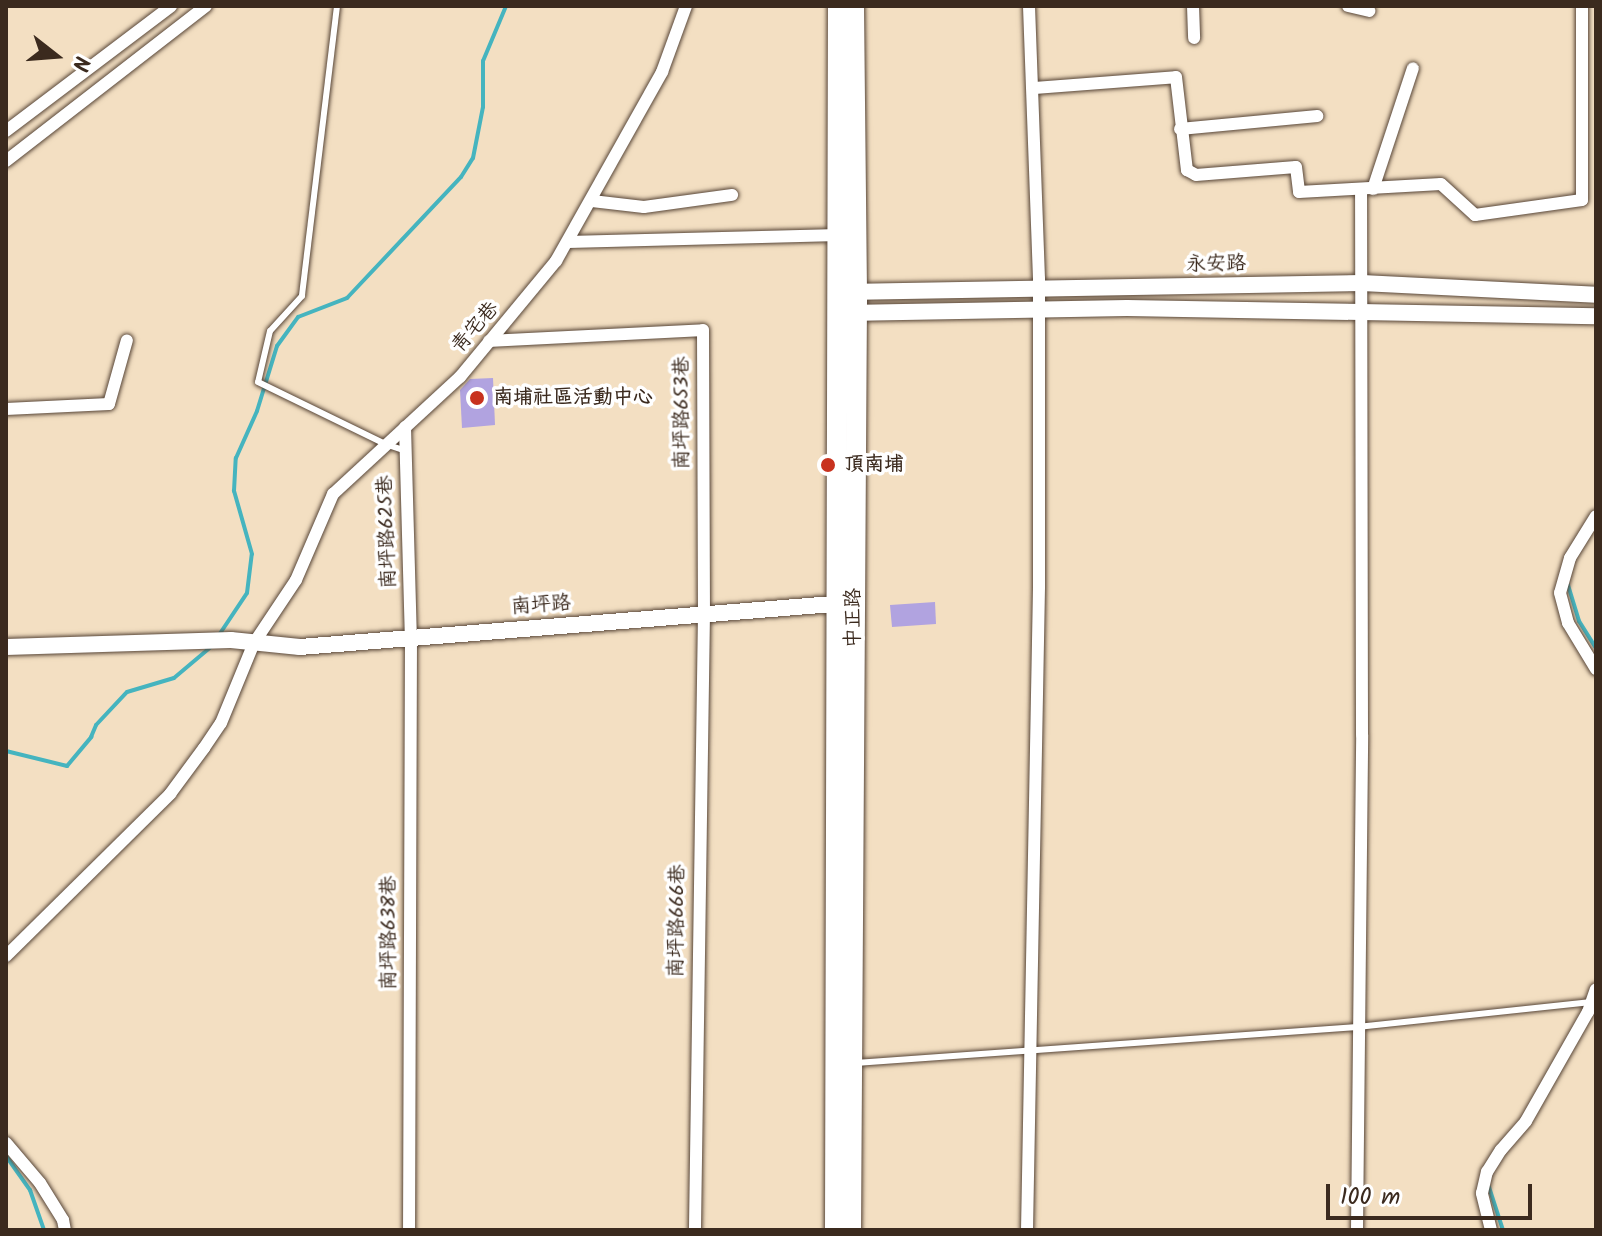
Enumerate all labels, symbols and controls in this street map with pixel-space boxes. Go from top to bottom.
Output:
north arrow [16,16,96,96]
text: N [61,51,98,75]
street label: 永安路 [1186,252,1246,278]
street label: 青宅巷 [447,297,505,359]
street label: 南坪路653巷 [671,356,695,470]
place label: 南埔社區活動中心 [493,386,653,410]
marker: 南埔社區活動中心 [468,389,486,407]
place label: 頂南埔 [844,453,904,477]
marker: 頂南埔 [819,456,837,474]
street label: 南坪路625巷 [374,475,402,589]
street label: 中正路 [842,588,866,648]
street label: 南坪路 [510,592,572,620]
street label: 南坪路666巷 [665,864,691,978]
street label: 南坪路638巷 [378,876,402,990]
scale bar [1330,1168,1536,1218]
text: 100 m [1340,1178,1400,1217]

